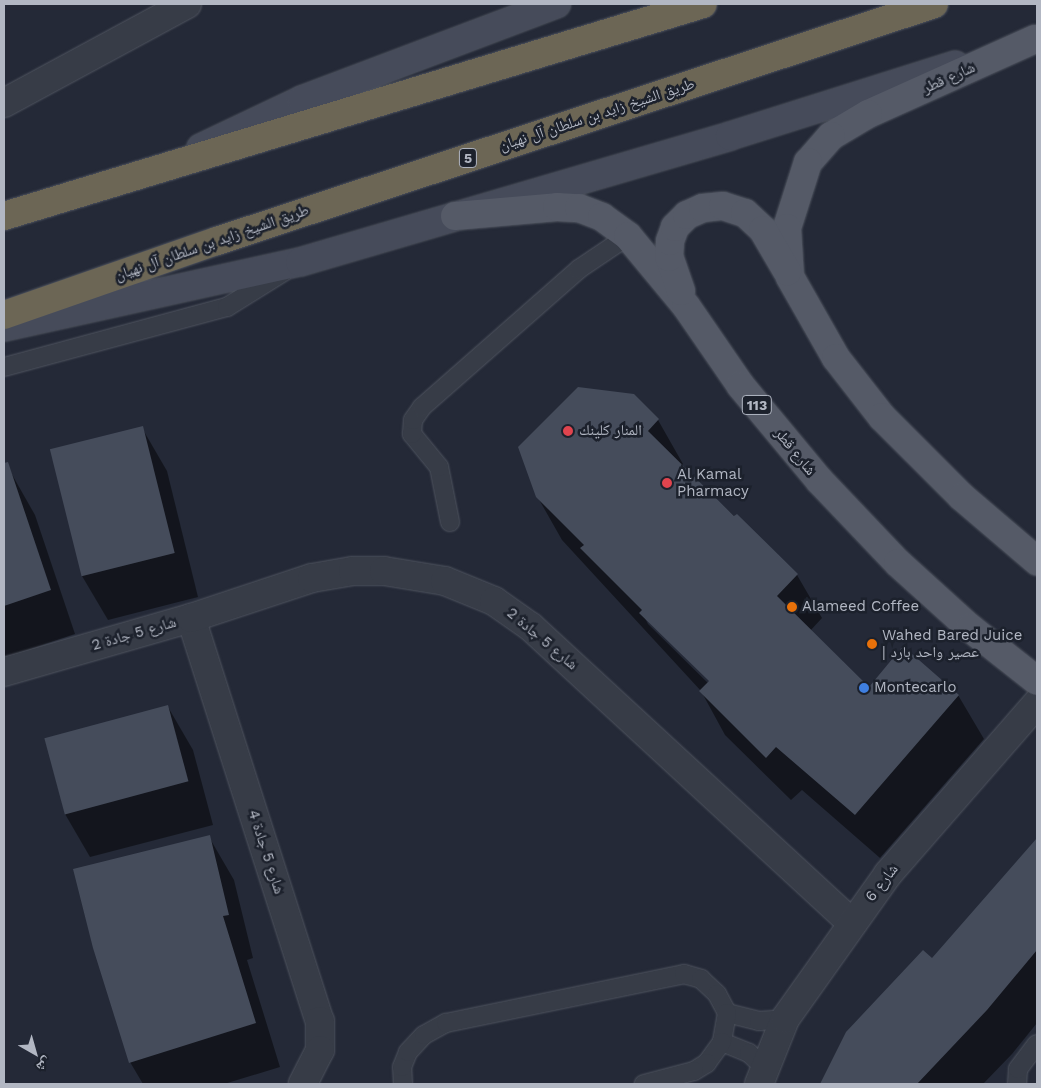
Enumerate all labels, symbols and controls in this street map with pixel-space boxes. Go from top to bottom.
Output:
street label: شارع قطر [920,59,978,97]
street label: طريق الشيخ زايد بن سلطان آل نهيان [497,75,697,155]
road number: 5 [458,146,478,170]
street label: طريق الشيخ زايد بن سلطان آل نهيان [113,201,311,285]
road number: 113 [741,394,773,416]
place label: المنار كلينك [579,422,642,440]
marker: المنار كلينك [561,424,575,438]
street label: شارع قطر [771,425,819,479]
place label: Al Kamal Pharmacy [677,465,749,500]
marker: Al Kamal Pharmacy [661,477,673,489]
place label: Alameed Coffee [802,598,919,616]
marker: Alameed Coffee [786,601,798,613]
street label: شارع 5 جادة 2 [503,604,581,674]
street label: شارع 5 جادة 2 [90,613,178,655]
place label: Wahed Bared Juice | عصير واحد بارد [882,626,1023,661]
marker: Wahed Bared Juice | عصير واحد بارد [866,638,878,650]
place label: Montecarlo [874,679,956,697]
marker: Montecarlo [858,682,870,694]
street label: شارع 5 جادة 4 [244,808,288,896]
street label: شارع 6 [862,861,902,905]
north arrow [10,1028,60,1078]
text: ش [33,1054,55,1076]

